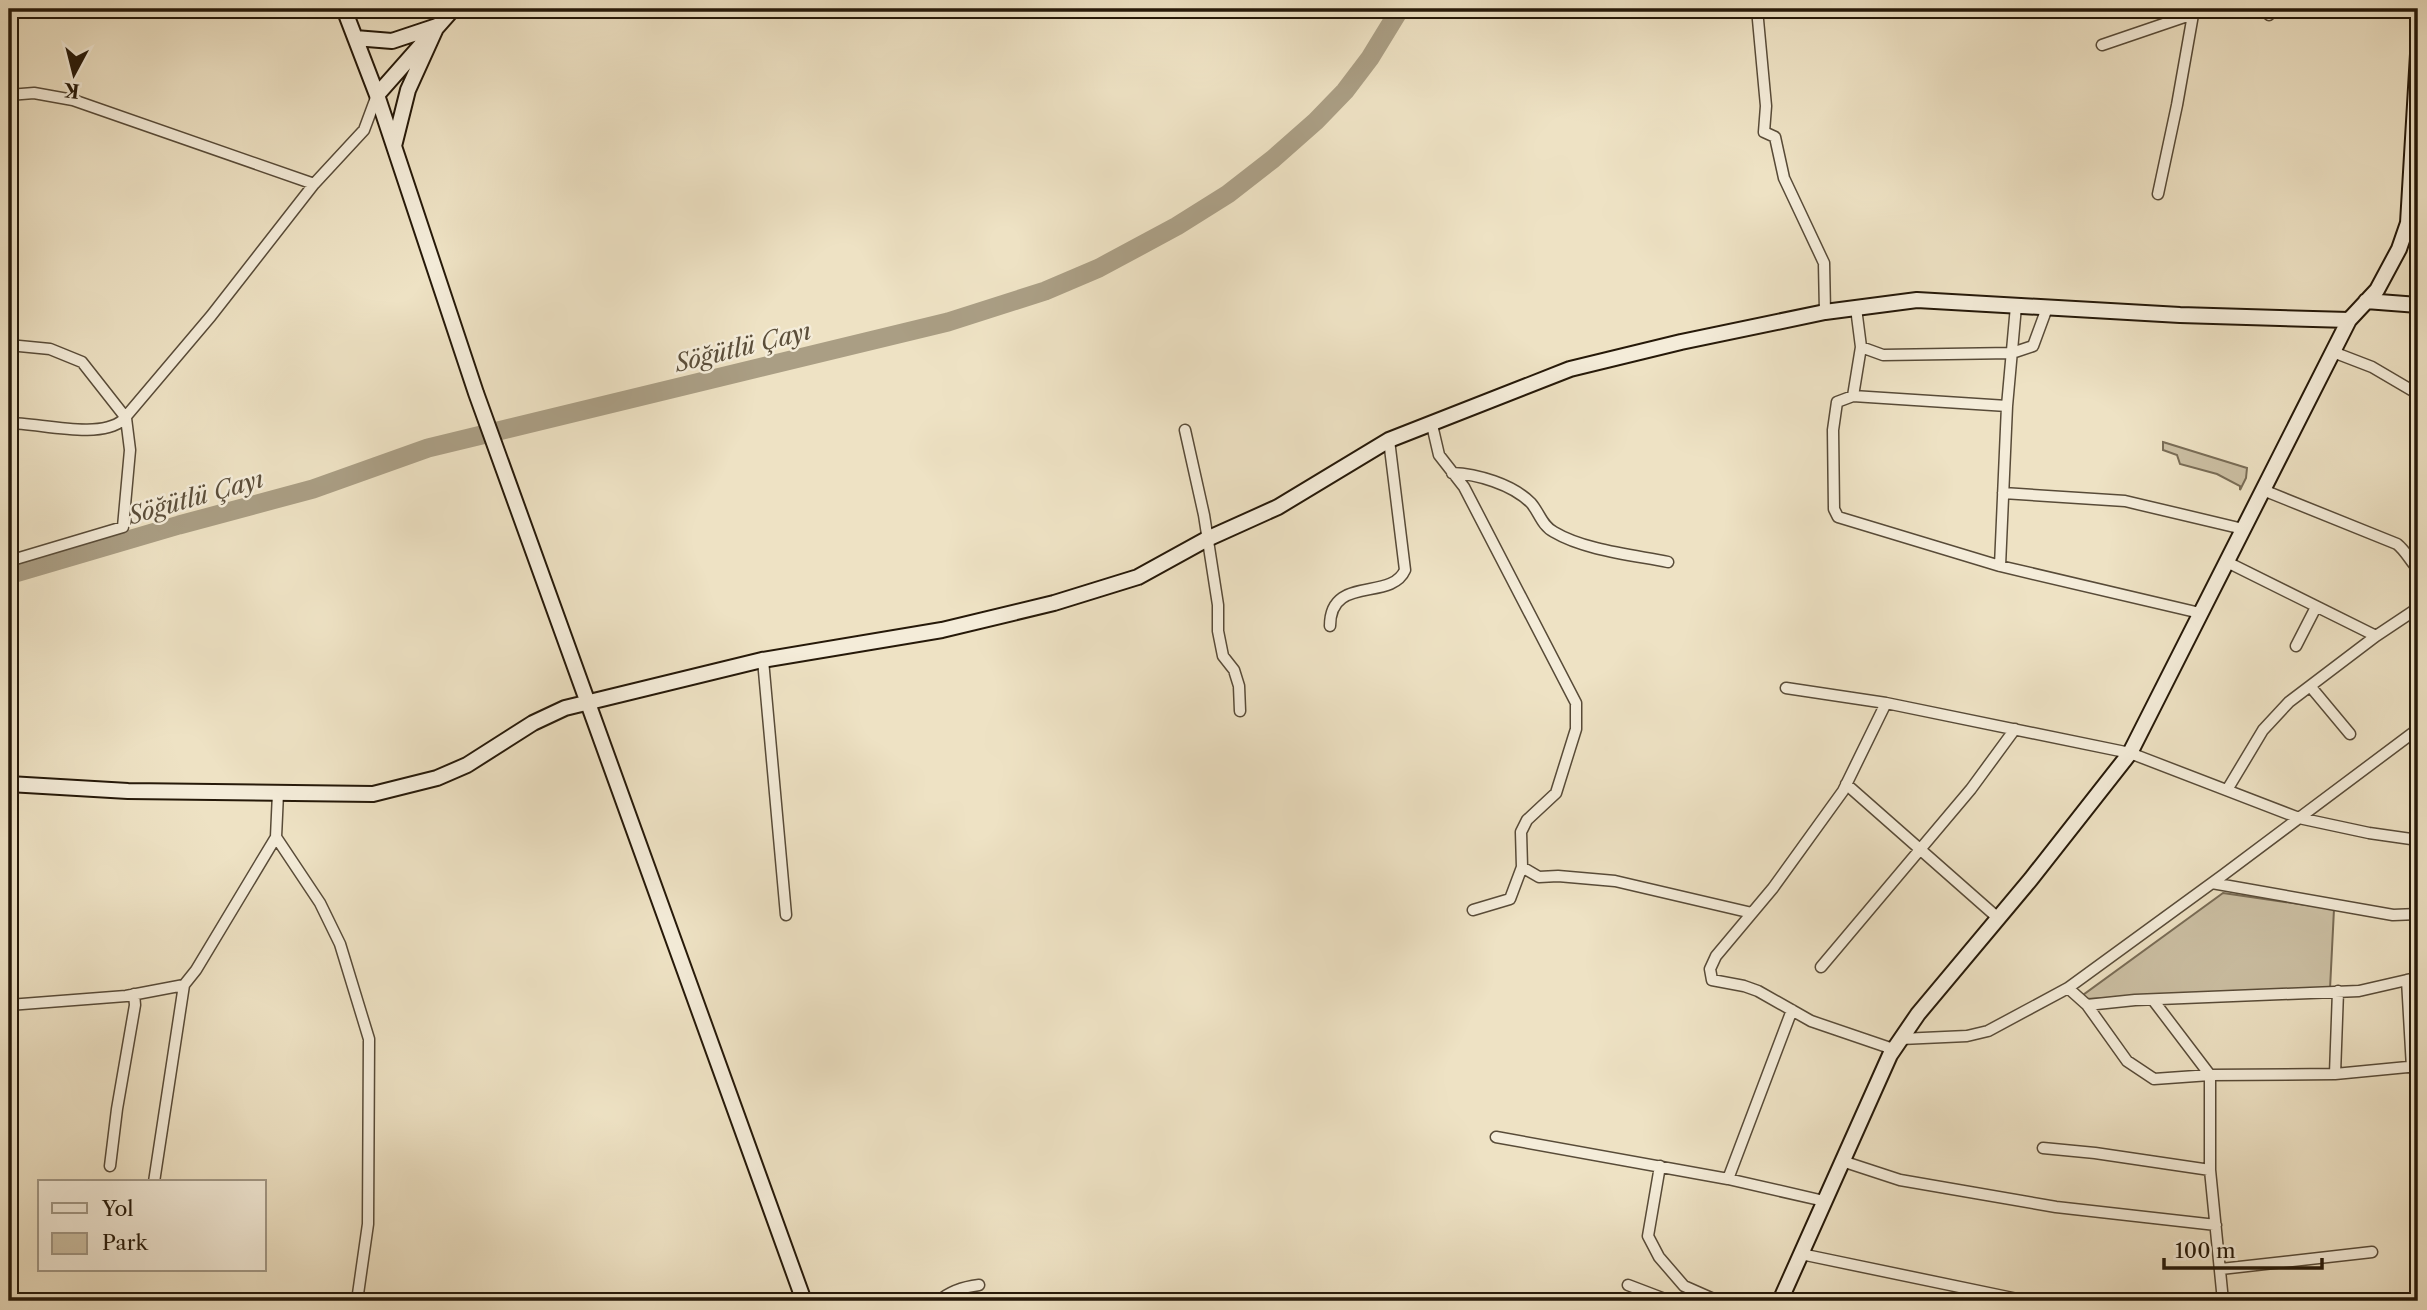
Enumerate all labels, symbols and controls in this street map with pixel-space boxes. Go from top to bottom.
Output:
north arrow [38,38,108,108]
text: K [62,78,81,103]
water label: Söğütlü Çayı [670,316,814,378]
water label: Söğütlü Çayı [123,464,267,531]
legend [38,1180,266,1272]
text: Yol [101,1196,134,1221]
scale bar [2164,1226,2322,1270]
text: Park [102,1230,148,1255]
text: 100 m [2175,1238,2236,1263]

